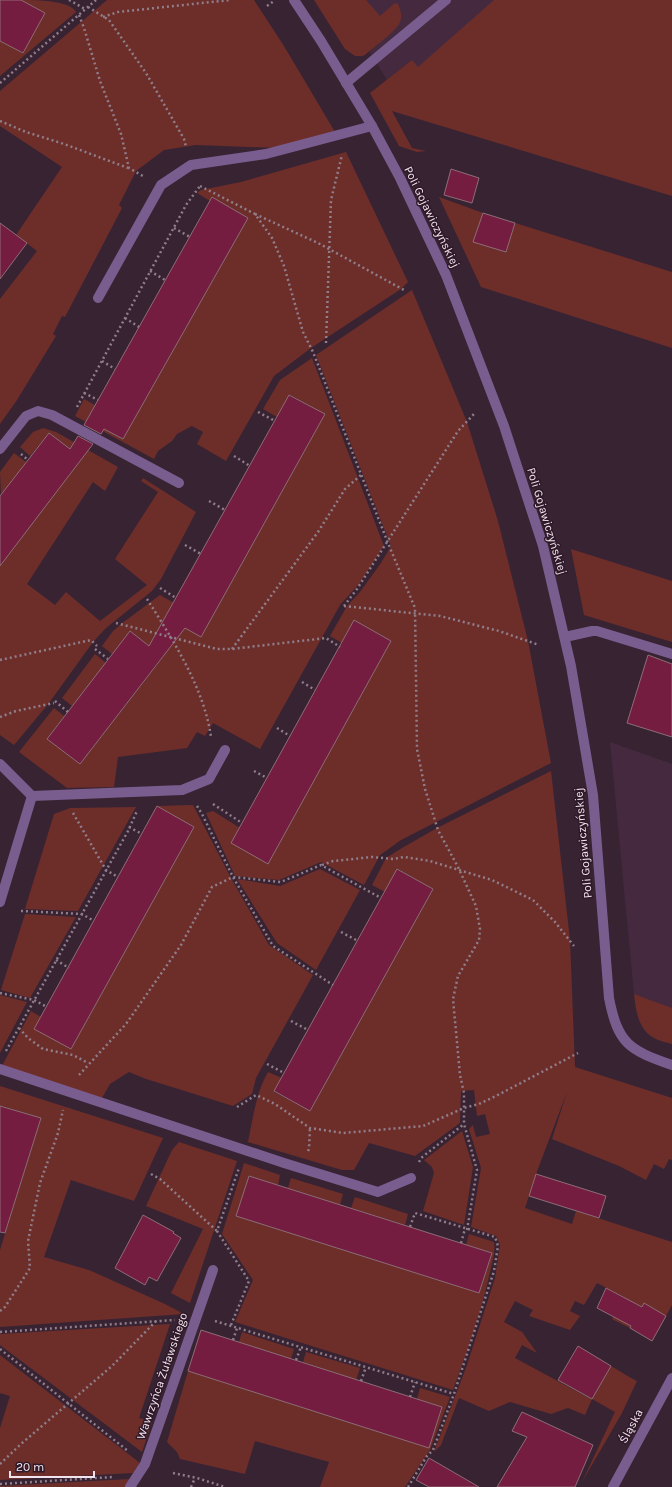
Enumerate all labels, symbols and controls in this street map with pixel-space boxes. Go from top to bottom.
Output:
street label: Poli Gojawiczyńskiej [401,164,463,270]
street label: Poli Gojawiczyńskiej [524,466,570,576]
street label: Poli Gojawiczyńskiej [571,787,595,899]
street label: Wawrzyńca Żuławskiego [134,1311,190,1441]
street label: Śląska [615,1406,646,1446]
scale bar [10,1453,94,1479]
text: 20 m [16,1460,44,1474]

